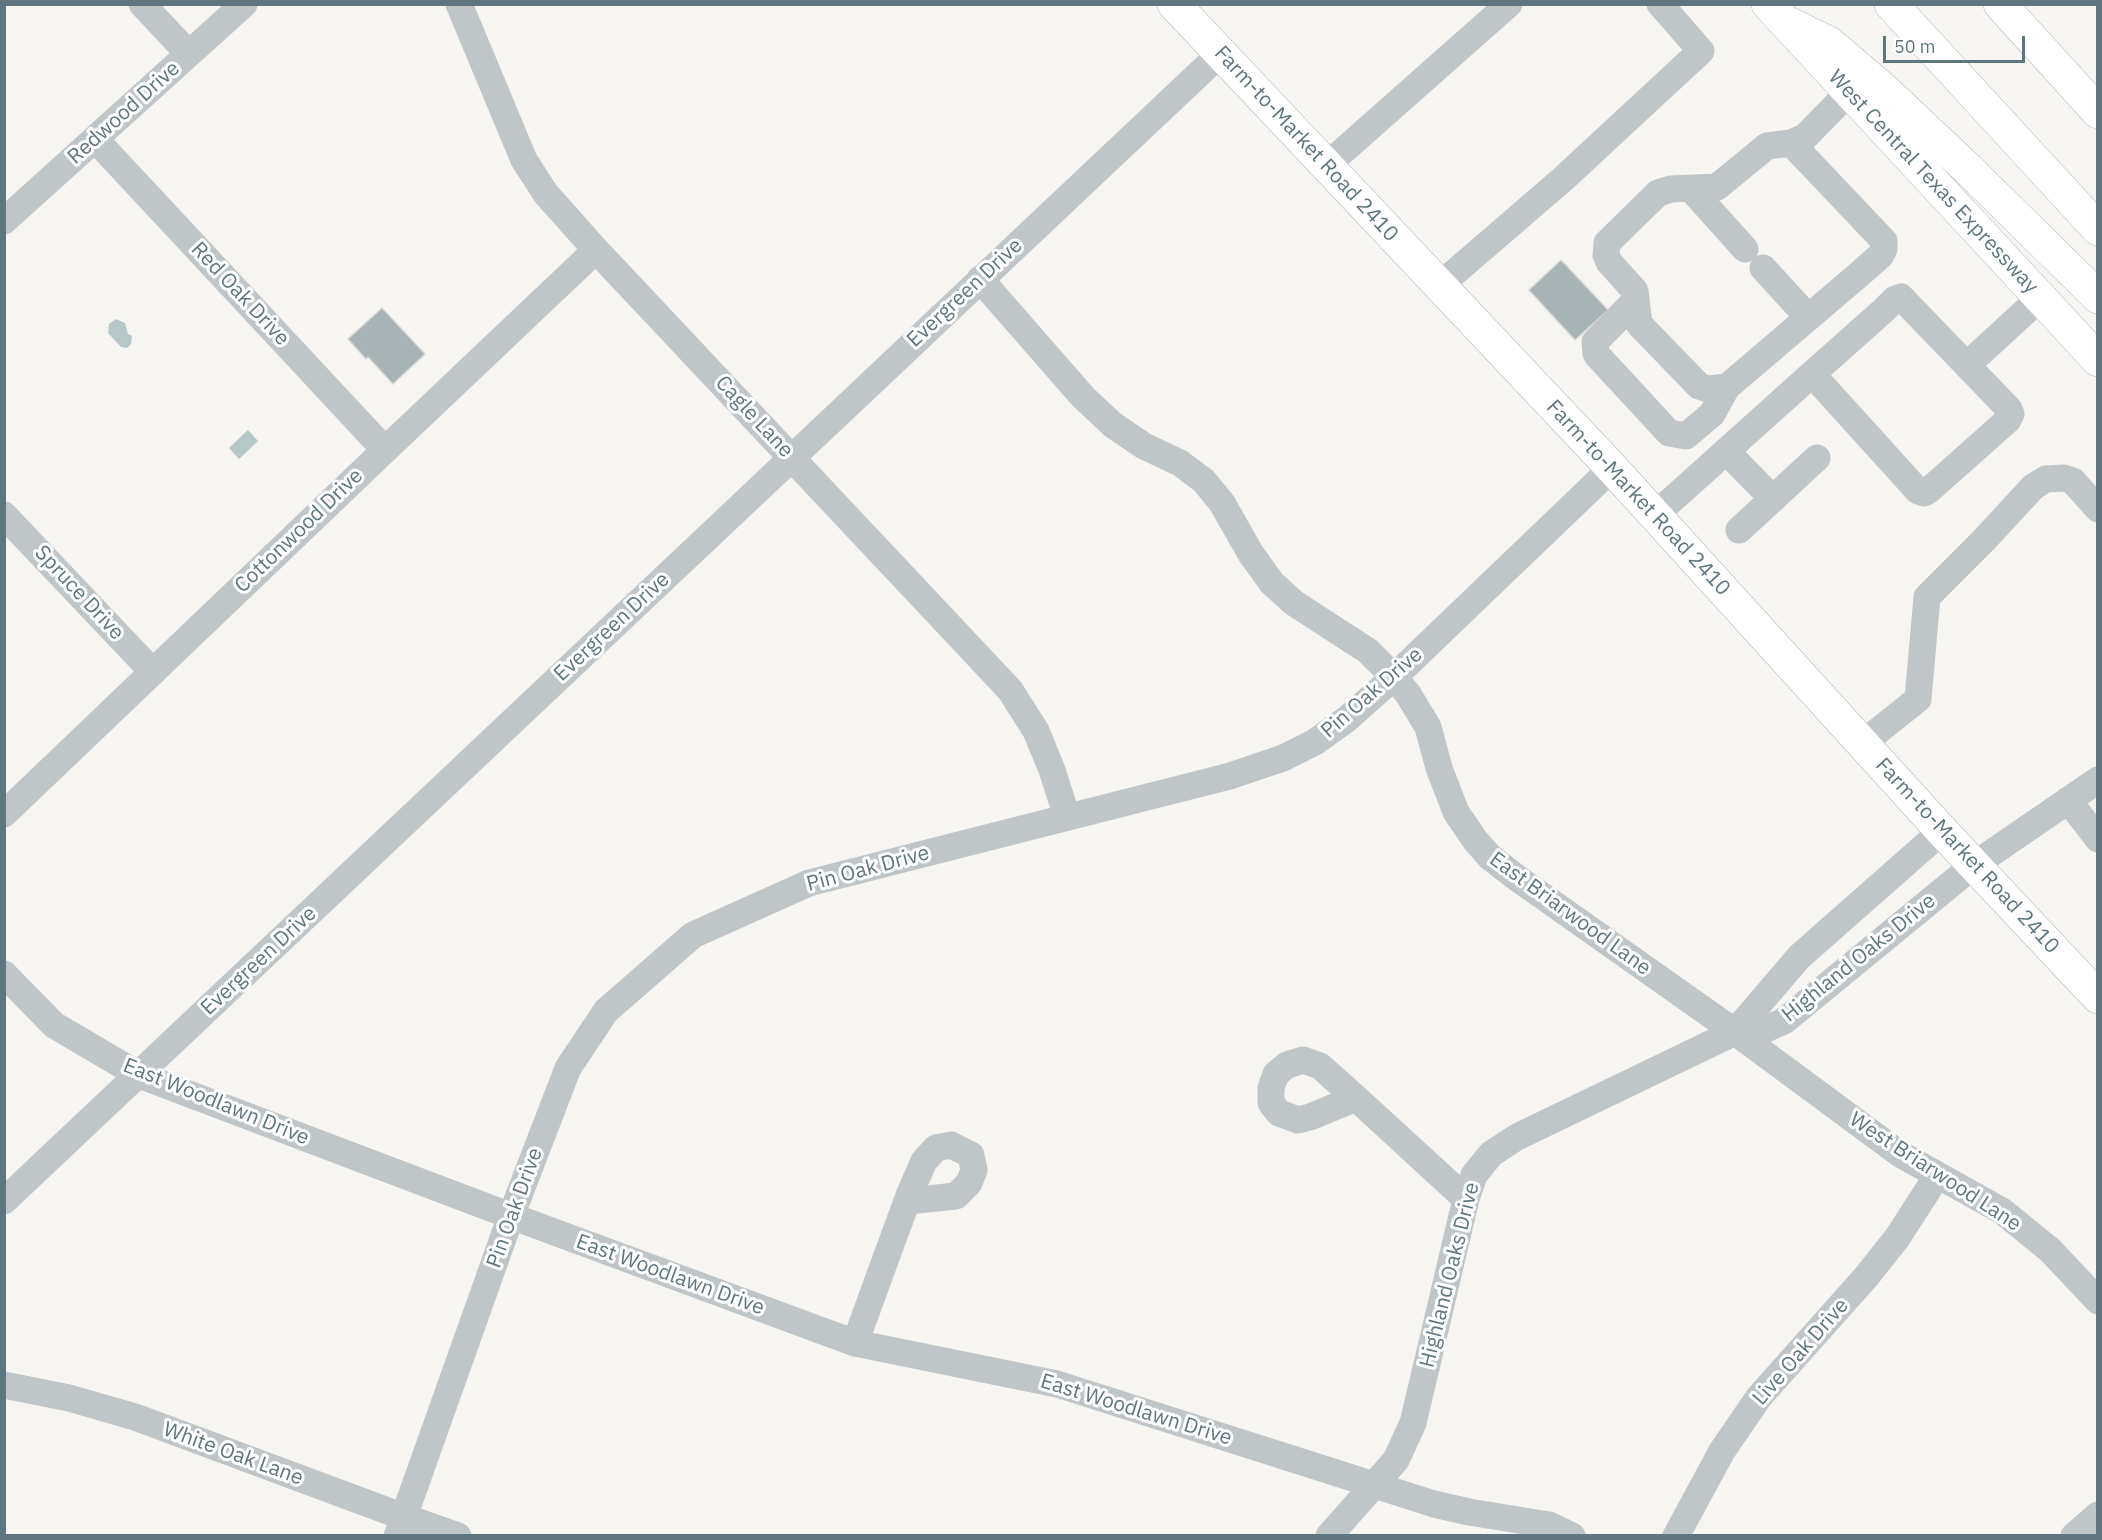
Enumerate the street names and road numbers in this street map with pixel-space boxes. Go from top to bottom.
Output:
street label: Farm-to-Market Road 2410 [1209,41,1403,247]
street label: Redwood Drive [63,56,185,170]
street label: West Central Texas Expressway [1823,65,2043,299]
street label: Evergreen Drive [902,233,1028,353]
street label: Red Oak Drive [186,237,294,351]
street label: Cagle Lane [710,371,798,463]
street label: Farm-to-Market Road 2410 [1541,395,1735,601]
street label: Cottonwood Drive [230,463,368,599]
street label: Spruce Drive [29,541,129,645]
street label: Evergreen Drive [549,567,675,687]
street label: Pin Oak Drive [1316,642,1428,744]
street label: Farm-to-Market Road 2410 [1870,753,2064,959]
street label: Pin Oak Drive [804,841,932,897]
street label: East Briarwood Lane [1484,847,1656,981]
street label: Highland Oaks Drive [1777,888,1941,1028]
street label: Evergreen Drive [196,901,322,1021]
street label: East Woodlawn Drive [119,1053,313,1151]
street label: West Briarwood Lane [1844,1107,2026,1237]
street label: Pin Oak Drive [482,1145,548,1271]
street label: Highland Oaks Drive [1415,1180,1485,1370]
street label: East Woodlawn Drive [572,1229,768,1321]
street label: Live Oak Drive [1748,1293,1854,1411]
street label: East Woodlawn Drive [1037,1369,1235,1451]
street label: White Oak Lane [160,1417,306,1491]

